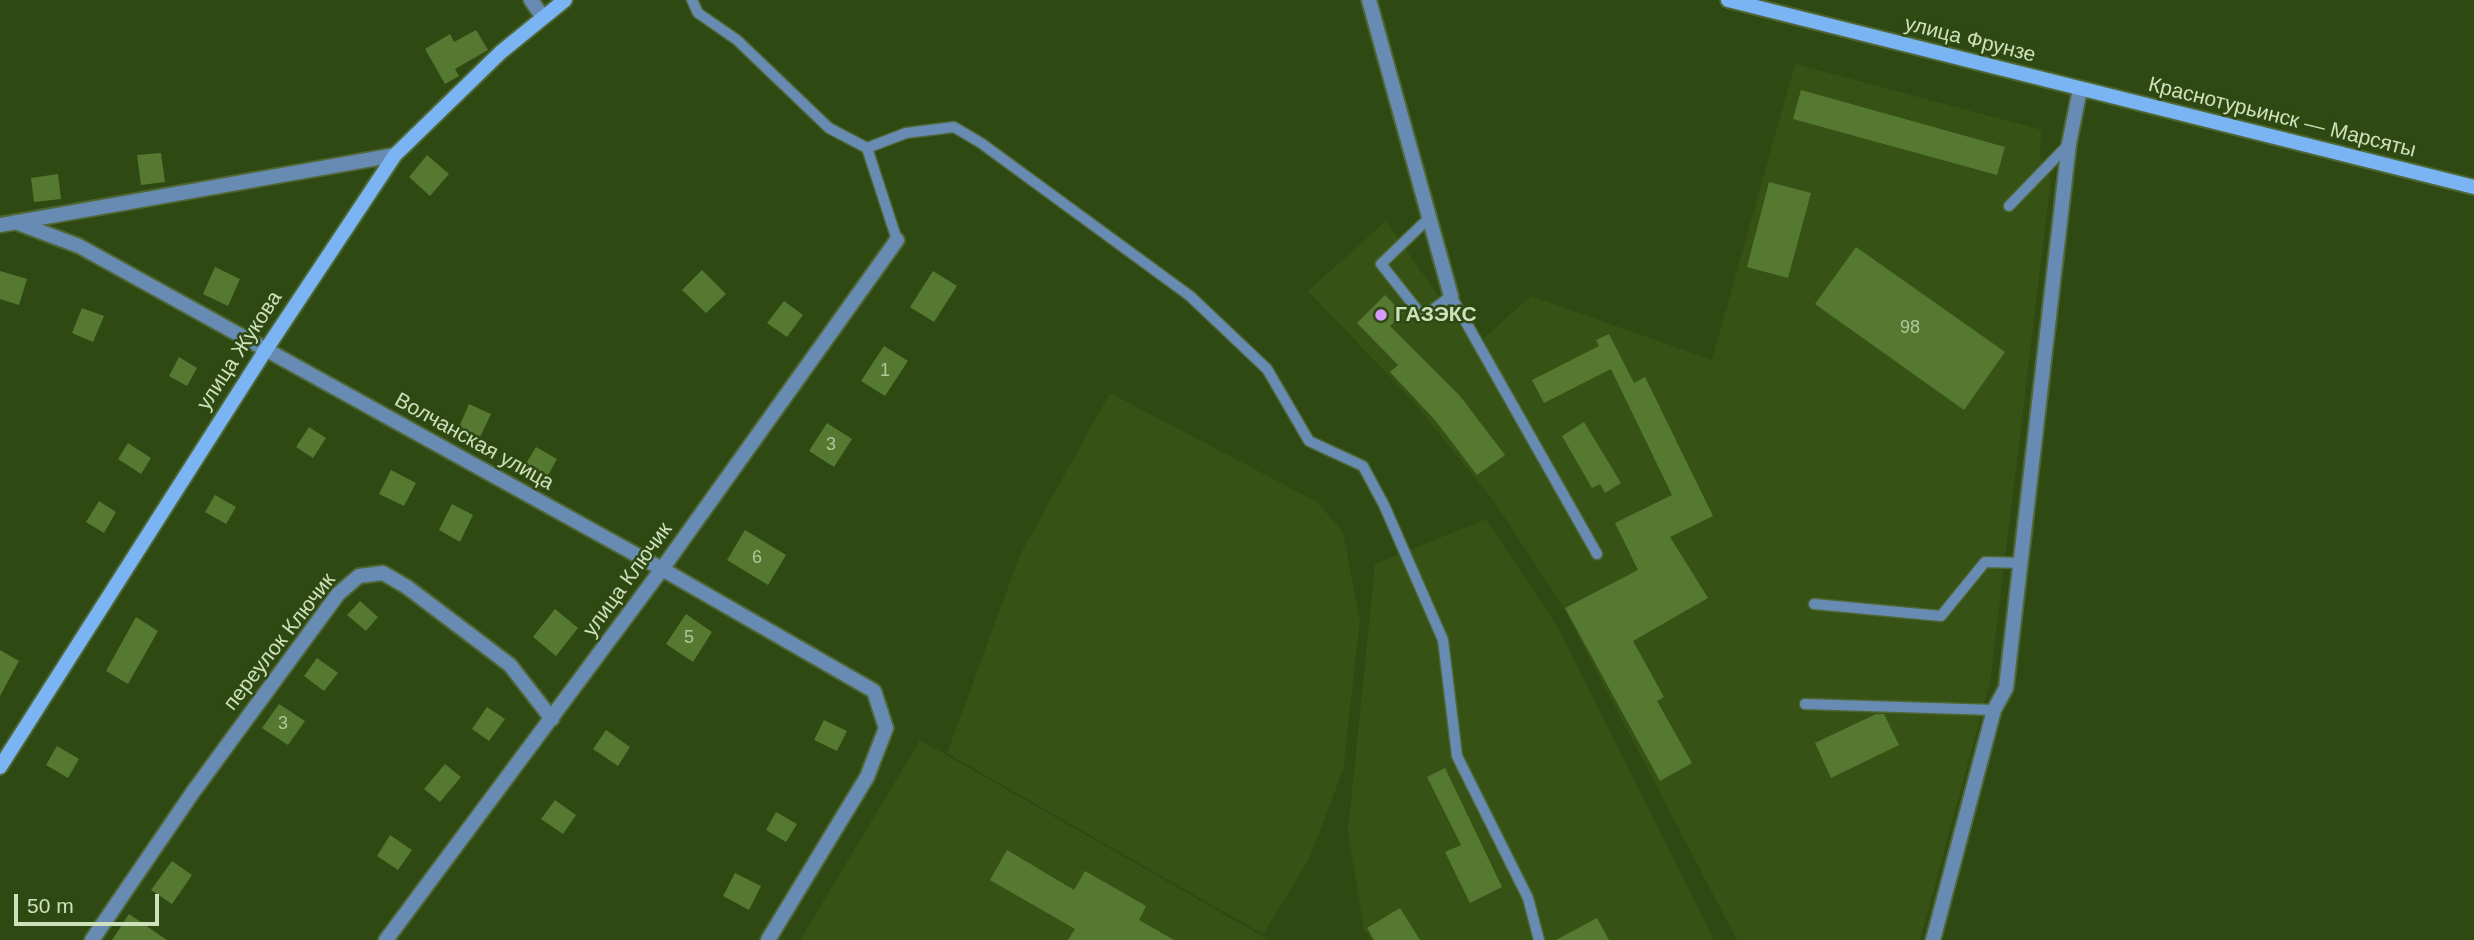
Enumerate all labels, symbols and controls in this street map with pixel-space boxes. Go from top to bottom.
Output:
street label: улица Фрунзе [1902,12,2038,68]
street label: Краснотурьинск — Марсяты [2146,73,2418,163]
street label: улица Жукова [192,287,288,415]
place label: ГАЗЭКС [1395,302,1477,328]
marker: ГАЗЭКС [1373,307,1389,323]
house number: 98 [1900,317,1920,339]
house number: 1 [880,360,890,382]
street label: Волчанская улица [390,388,558,496]
house number: 3 [826,434,836,456]
street label: улица Ключик [578,518,678,642]
house number: 6 [752,547,762,569]
street label: переулок Ключик [219,568,341,716]
house number: 5 [684,627,694,649]
house number: 3 [278,713,288,735]
scale bar [18,880,163,924]
text: 50 m [27,894,74,917]

